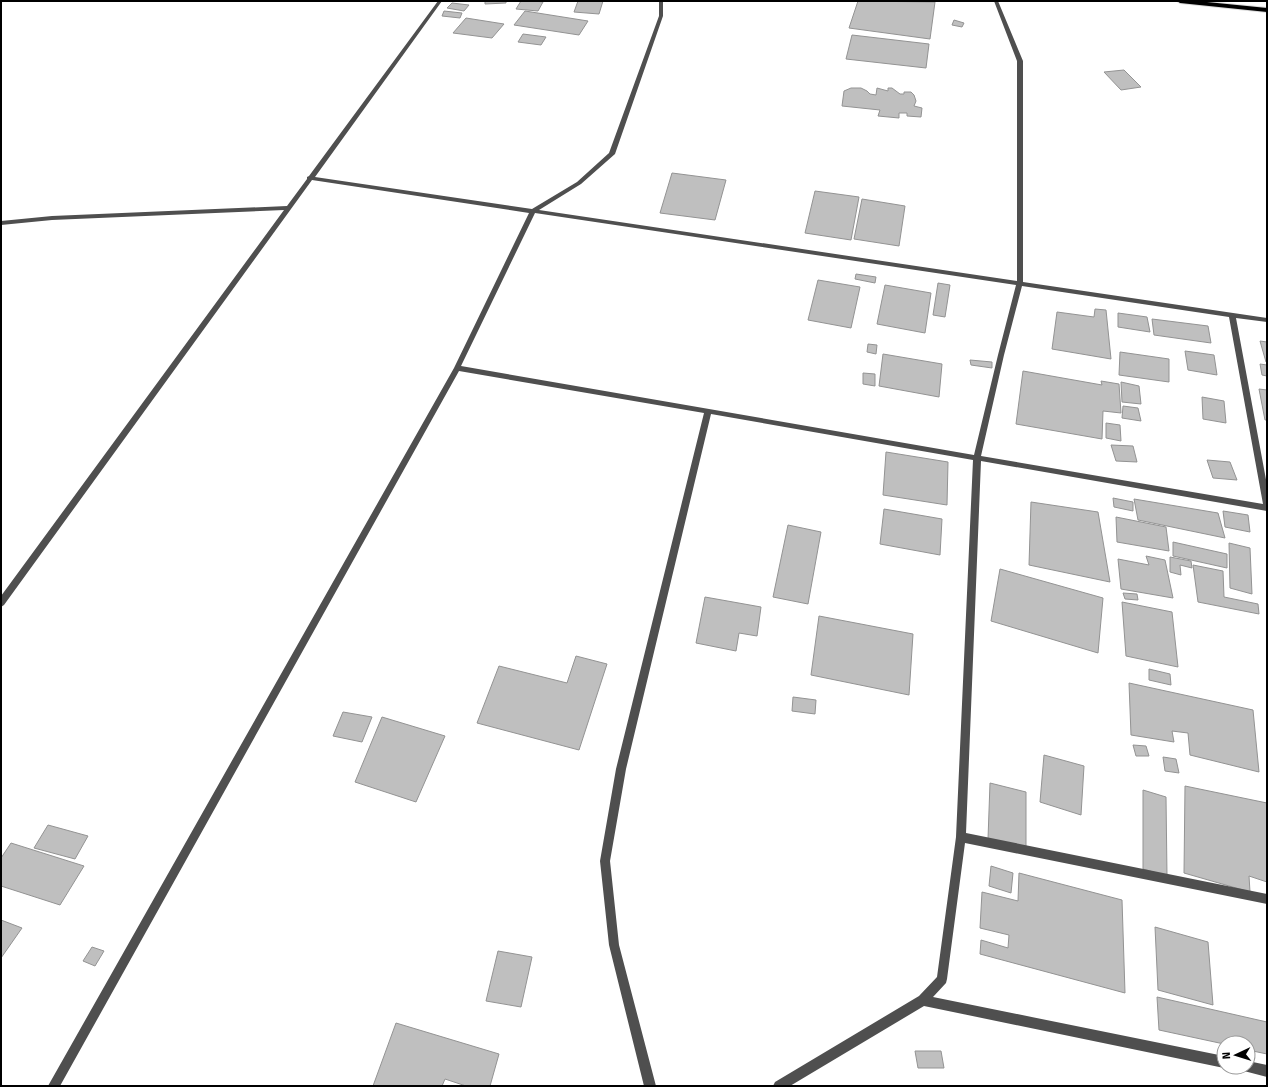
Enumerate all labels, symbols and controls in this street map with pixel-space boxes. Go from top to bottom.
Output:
north arrow [1216,1035,1256,1075]
text: N [1220,1052,1233,1060]

